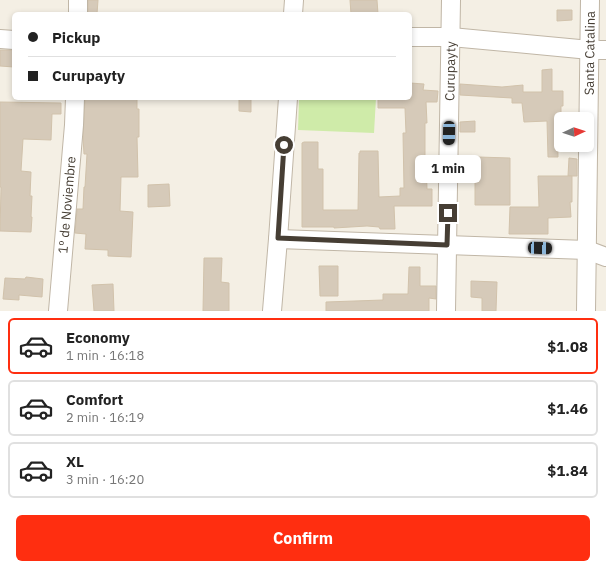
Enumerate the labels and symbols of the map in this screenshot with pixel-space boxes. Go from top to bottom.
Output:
street label: Santa Catalina [580,11,598,95]
street label: Curupayty [441,41,459,101]
north arrow [554,112,594,152]
car [443,121,455,145]
route start [275,136,293,154]
callout: 1 min [415,155,481,183]
street label: 1º de Noviembre [54,156,80,254]
route end [439,204,457,222]
car [528,242,552,254]

